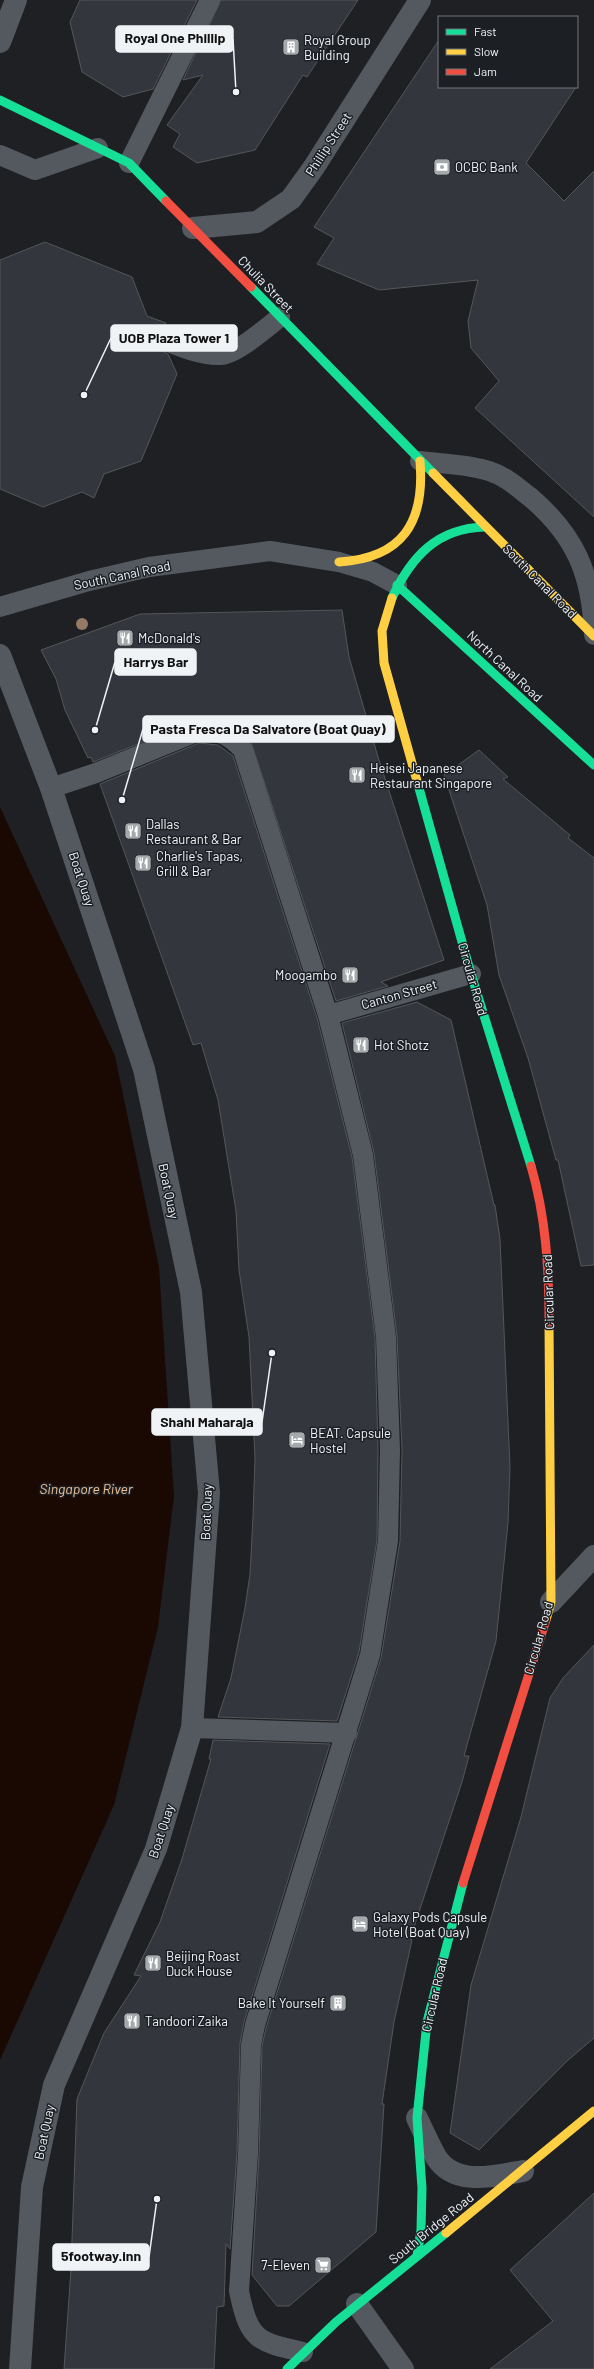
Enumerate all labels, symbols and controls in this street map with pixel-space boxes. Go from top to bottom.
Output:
legend [438,16,578,88]
text: Fast [474,24,497,38]
callout: Royal One Phillip [116,26,233,52]
text: Royal One Phillip [125,29,225,46]
place label: Royal Group Building [304,32,371,63]
building icon: Royal Group Building [281,37,301,57]
text: Slow [474,44,499,58]
text: Jam [474,64,497,78]
street label: Phillip Street [302,109,354,179]
bank icon: OCBC Bank [432,157,452,177]
place label: OCBC Bank [455,159,518,175]
street label: Chulia Street [235,252,297,316]
callout: UOB Plaza Tower 1 [111,325,237,351]
text: UOB Plaza Tower 1 [119,329,229,346]
street label: South Canal Road [500,541,580,621]
street label: South Canal Road [72,557,172,593]
street label: North Canal Road [464,627,546,705]
restaurant icon: McDonald's [115,628,135,648]
place label: McDonald's [138,630,201,646]
callout: Harrys Bar [115,649,196,675]
text: Harrys Bar [124,653,189,670]
callout: Pasta Fresca Da Salvatore (Boat Quay) [143,716,394,742]
text: Pasta Fresca Da Salvatore (Boat Quay) [150,720,386,737]
place label: Heisei Japanese Restaurant Singapore [370,760,492,791]
restaurant icon: Heisei Japanese Restaurant Singapore [347,765,367,785]
place label: Dallas Restaurant & Bar [146,816,242,847]
restaurant icon: Dallas Restaurant & Bar [123,821,143,841]
place label: Charlie's Tapas, Grill & Bar [156,848,243,879]
street label: Boat Quay [66,850,98,908]
restaurant icon: Charlie's Tapas, Grill & Bar [133,853,153,873]
street label: Circular Road [455,941,491,1017]
restaurant icon: Moogambo [340,965,360,985]
place label: Moogambo [275,967,337,983]
street label: Canton Street [359,976,439,1012]
restaurant icon: Hot Shotz [351,1035,371,1055]
place label: Hot Shotz [374,1037,429,1053]
street label: Boat Quay [155,1162,183,1220]
street label: Circular Road [539,1254,557,1330]
callout: Shahi Maharaja [152,1409,262,1435]
text: Shahi Maharaja [160,1413,254,1430]
place label: BEAT. Capsule Hostel [310,1425,391,1456]
hotel icon: BEAT. Capsule Hostel [287,1430,307,1450]
water label: Singapore River [39,1480,134,1497]
street label: Boat Quay [197,1484,215,1540]
street label: Circular Road [520,1600,556,1676]
street label: Boat Quay [145,1802,177,1860]
place label: Galaxy Pods Capsule Hotel (Boat Quay) [373,1909,487,1940]
hotel icon: Galaxy Pods Capsule Hotel (Boat Quay) [350,1914,370,1934]
place label: Beijing Roast Duck House [166,1948,240,1979]
restaurant icon: Beijing Roast Duck House [143,1953,163,1973]
street label: Circular Road [418,1957,450,2033]
building icon: Bake It Yourself [328,1993,348,2013]
place label: Bake It Yourself [238,1995,325,2011]
restaurant icon: Tandoori Zaika [122,2011,142,2031]
place label: Tandoori Zaika [145,2013,228,2029]
street label: Boat Quay [30,2103,58,2161]
street label: South Bridge Road [385,2189,477,2267]
callout: 5footway.inn [53,2244,149,2270]
text: 5footway.inn [61,2247,141,2264]
supermarket icon: 7-Eleven [313,2255,333,2275]
place label: 7-Eleven [261,2257,310,2273]

